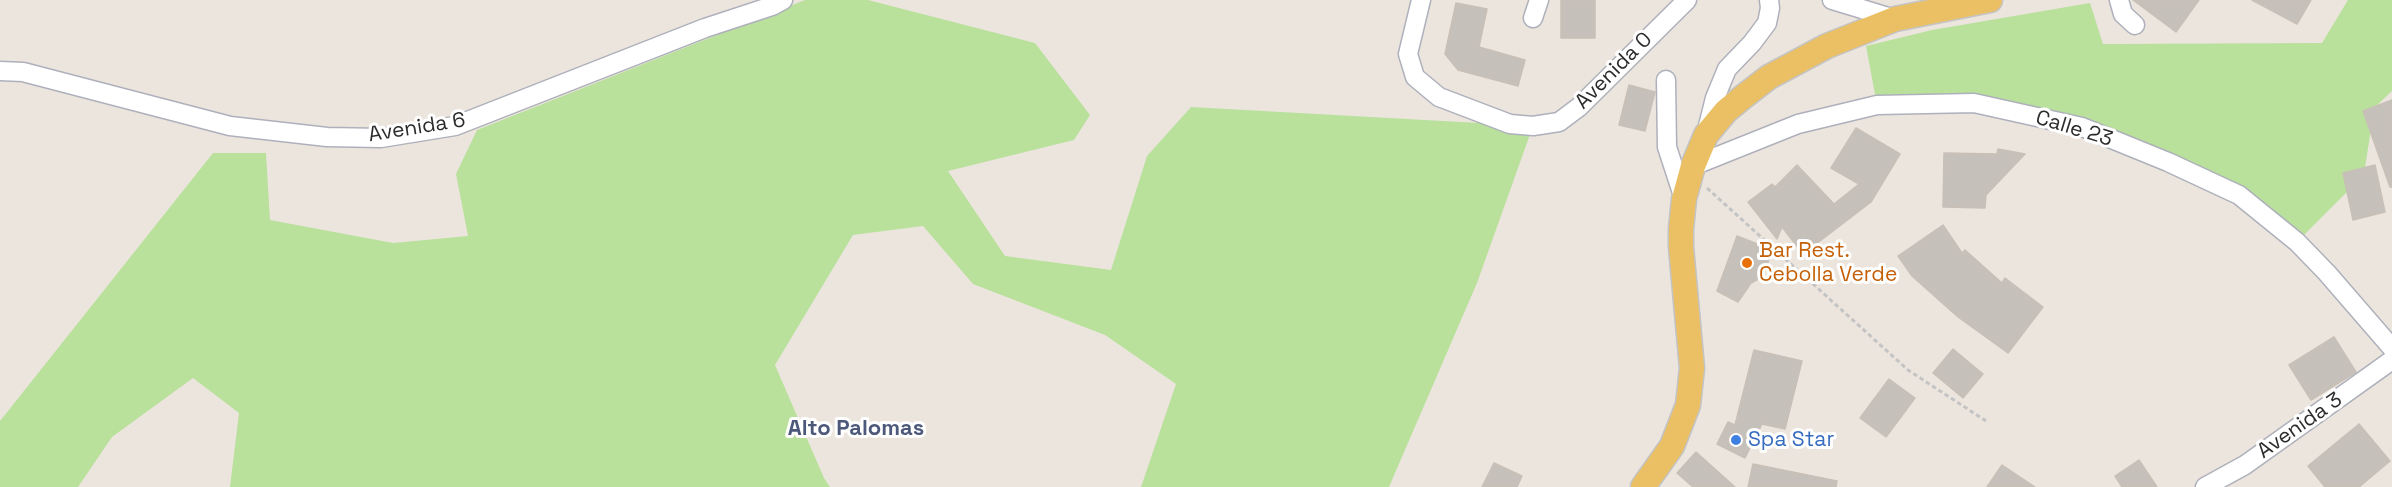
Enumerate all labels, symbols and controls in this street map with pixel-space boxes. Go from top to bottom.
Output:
street label: Avenida 0 [1570,27,1658,115]
street label: Calle 23 [2033,105,2115,153]
street label: Avenida 6 [367,108,467,148]
place label: Bar Rest. Cebolla Verde [1759,238,1897,288]
marker: Bar Rest. Cebolla Verde [1740,256,1754,270]
street label: Avenida 3 [2253,388,2347,464]
district label: Alto Palomas [788,416,924,442]
place label: Spa Star [1748,427,1834,453]
marker: Spa Star [1729,433,1743,447]

